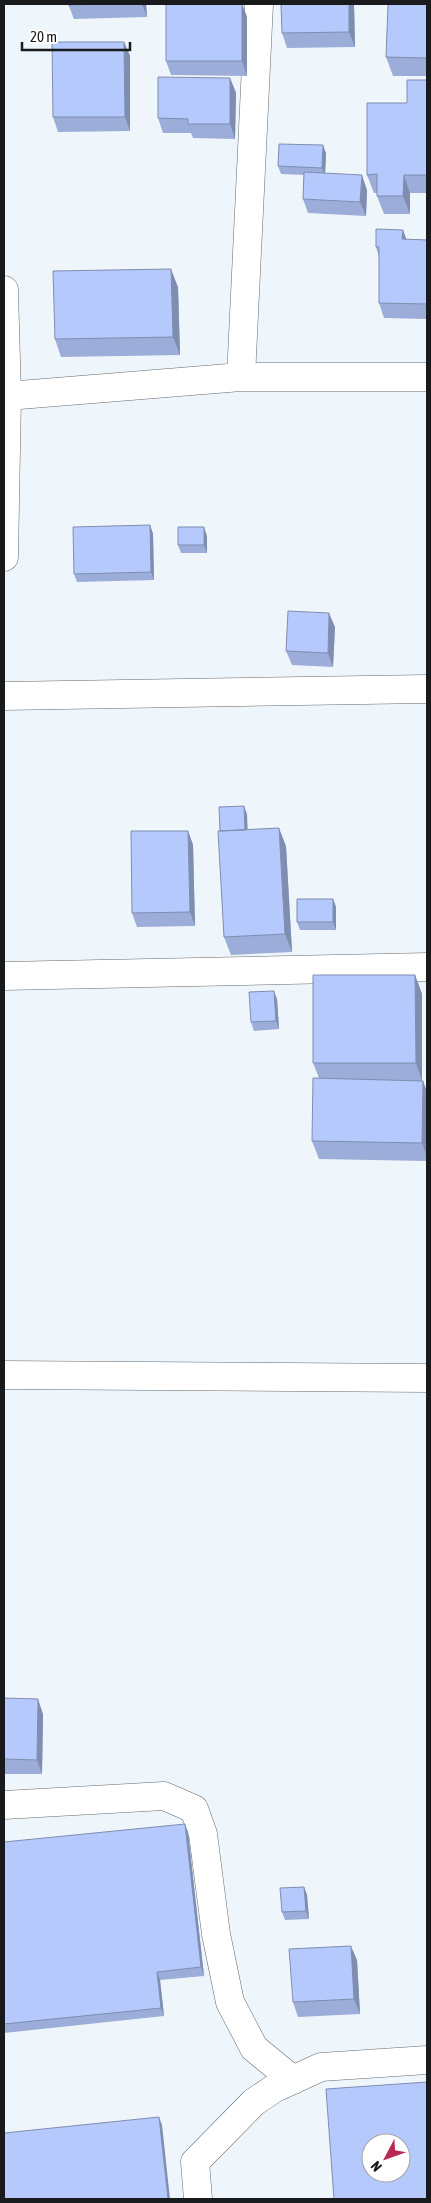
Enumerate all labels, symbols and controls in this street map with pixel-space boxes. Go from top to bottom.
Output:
scale bar [22,20,130,52]
text: 20 m [30,28,57,45]
north arrow [361,2133,411,2183]
text: N [367,2158,385,2175]

